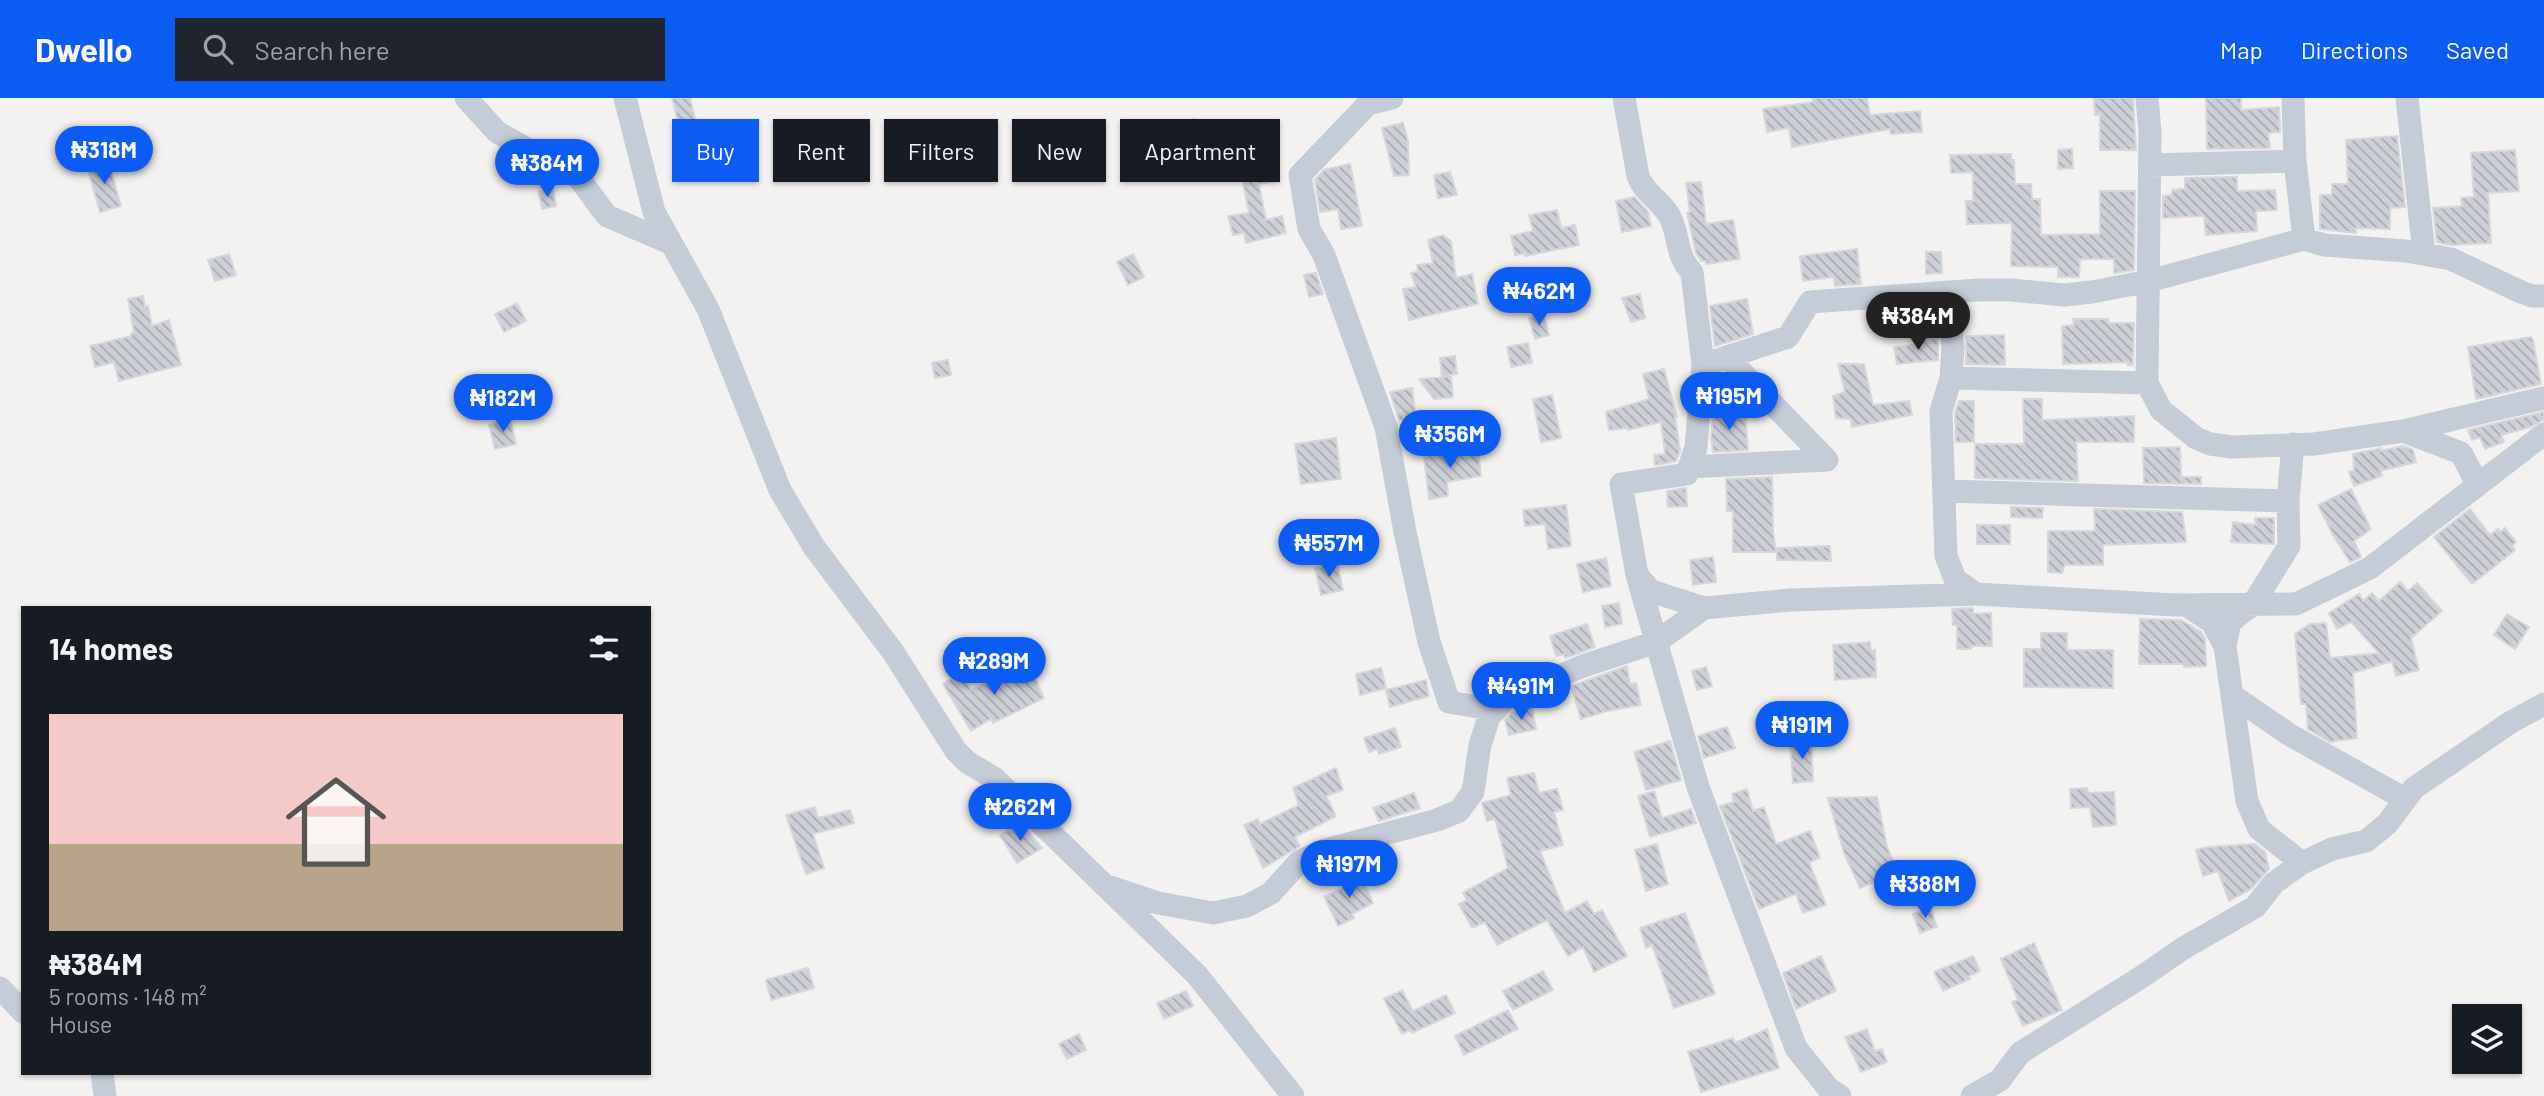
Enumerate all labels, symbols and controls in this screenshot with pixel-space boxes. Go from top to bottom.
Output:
search box [175,18,665,81]
text: Dwello [35,29,133,69]
icon: search [199,30,237,68]
text: Search here [255,34,390,65]
text: Map [2220,35,2263,64]
text: Directions [2301,35,2408,64]
text: Saved [2446,35,2509,64]
chip: Buy [672,119,759,182]
chip: Rent [773,119,870,182]
chip: Filters [884,119,998,182]
chip: New [1012,119,1106,182]
chip: Apartment [1120,119,1280,182]
pin: ₦318M [55,126,153,186]
text: ₦318M [71,135,137,163]
pin: ₦384M [498,140,596,199]
text: ₦384M [511,148,583,176]
pin: ₦462M [1490,268,1588,327]
text: ₦462M [1503,276,1575,304]
pin: ₦384M [1869,292,1967,352]
text: ₦384M [1882,301,1954,329]
pin: ₦195M [1680,372,1778,432]
pin: ₦182M [454,374,552,434]
text: ₦195M [1696,381,1762,409]
text: ₦182M [470,383,536,411]
pin: ₦356M [1401,410,1499,470]
text: ₦356M [1415,419,1485,447]
pin: ₦557M [1280,519,1378,579]
text: ₦557M [1294,528,1364,556]
icon: filters [585,629,623,667]
text: 14 homes [49,630,173,666]
pin: ₦289M [945,638,1043,697]
text: ₦289M [959,646,1029,674]
pin: ₦491M [1472,662,1570,722]
text: ₦491M [1488,671,1554,699]
pin: ₦191M [1753,702,1851,761]
text: ₦191M [1771,710,1833,738]
icon: home [273,759,399,885]
pin: ₦262M [971,784,1069,843]
text: ₦262M [984,792,1056,820]
pin: ₦197M [1300,840,1398,900]
text: ₦197M [1317,849,1381,877]
pin: ₦388M [1876,860,1974,920]
text: ₦388M [1890,869,1960,897]
text: ₦384M [49,945,143,981]
text: 5 rooms · 148 m² [49,982,207,1010]
map controls [2452,1004,2522,1074]
button: layers [2452,1004,2522,1074]
text: House [49,1010,112,1038]

